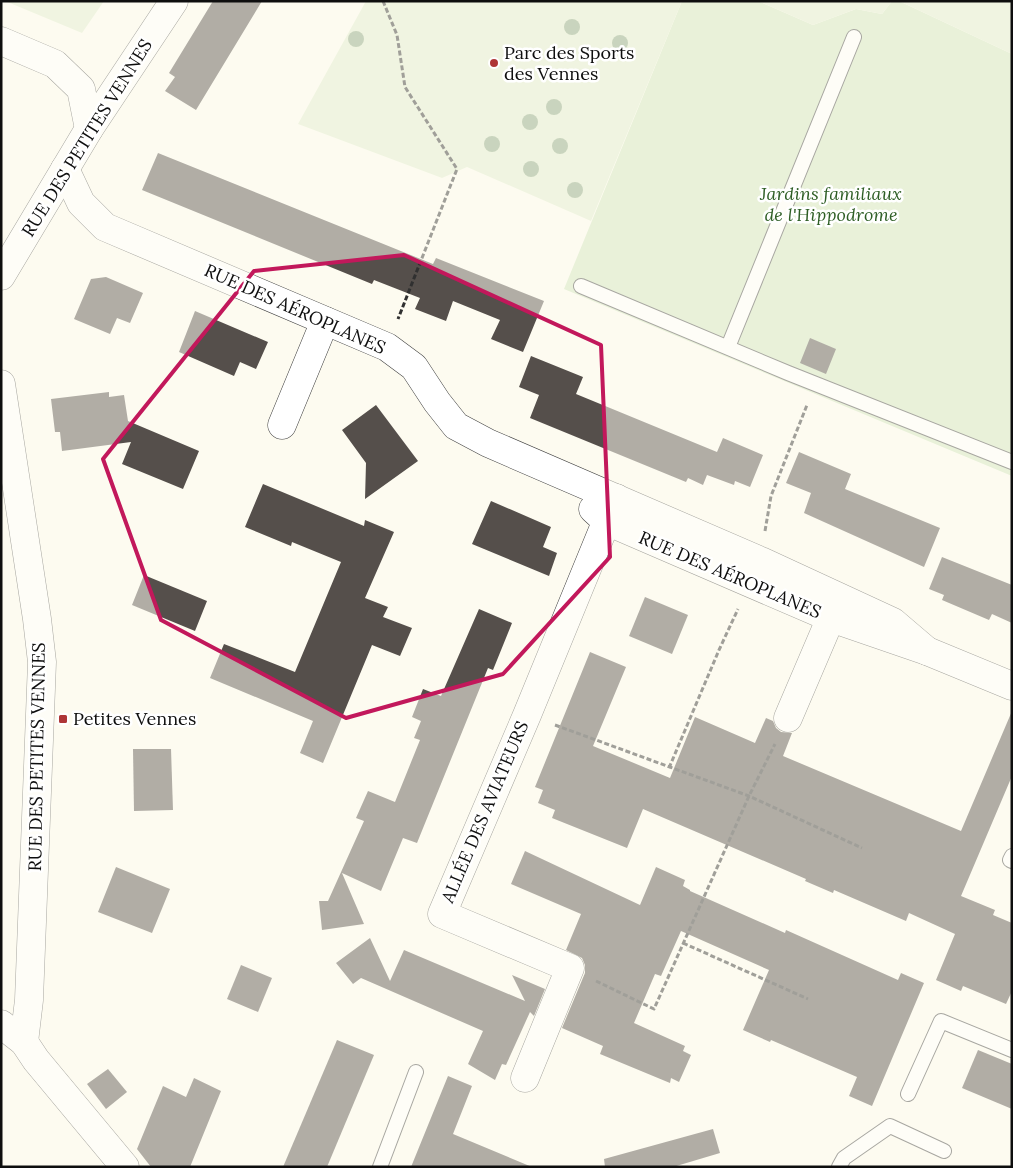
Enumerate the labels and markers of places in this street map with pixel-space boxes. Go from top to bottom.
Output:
place label: Parc des Sports des Vennes [504,41,634,85]
marker: Parc des Sports des Vennes [488,57,500,69]
place label: Petites Vennes [73,707,196,730]
marker: Petites Vennes [57,713,69,725]

